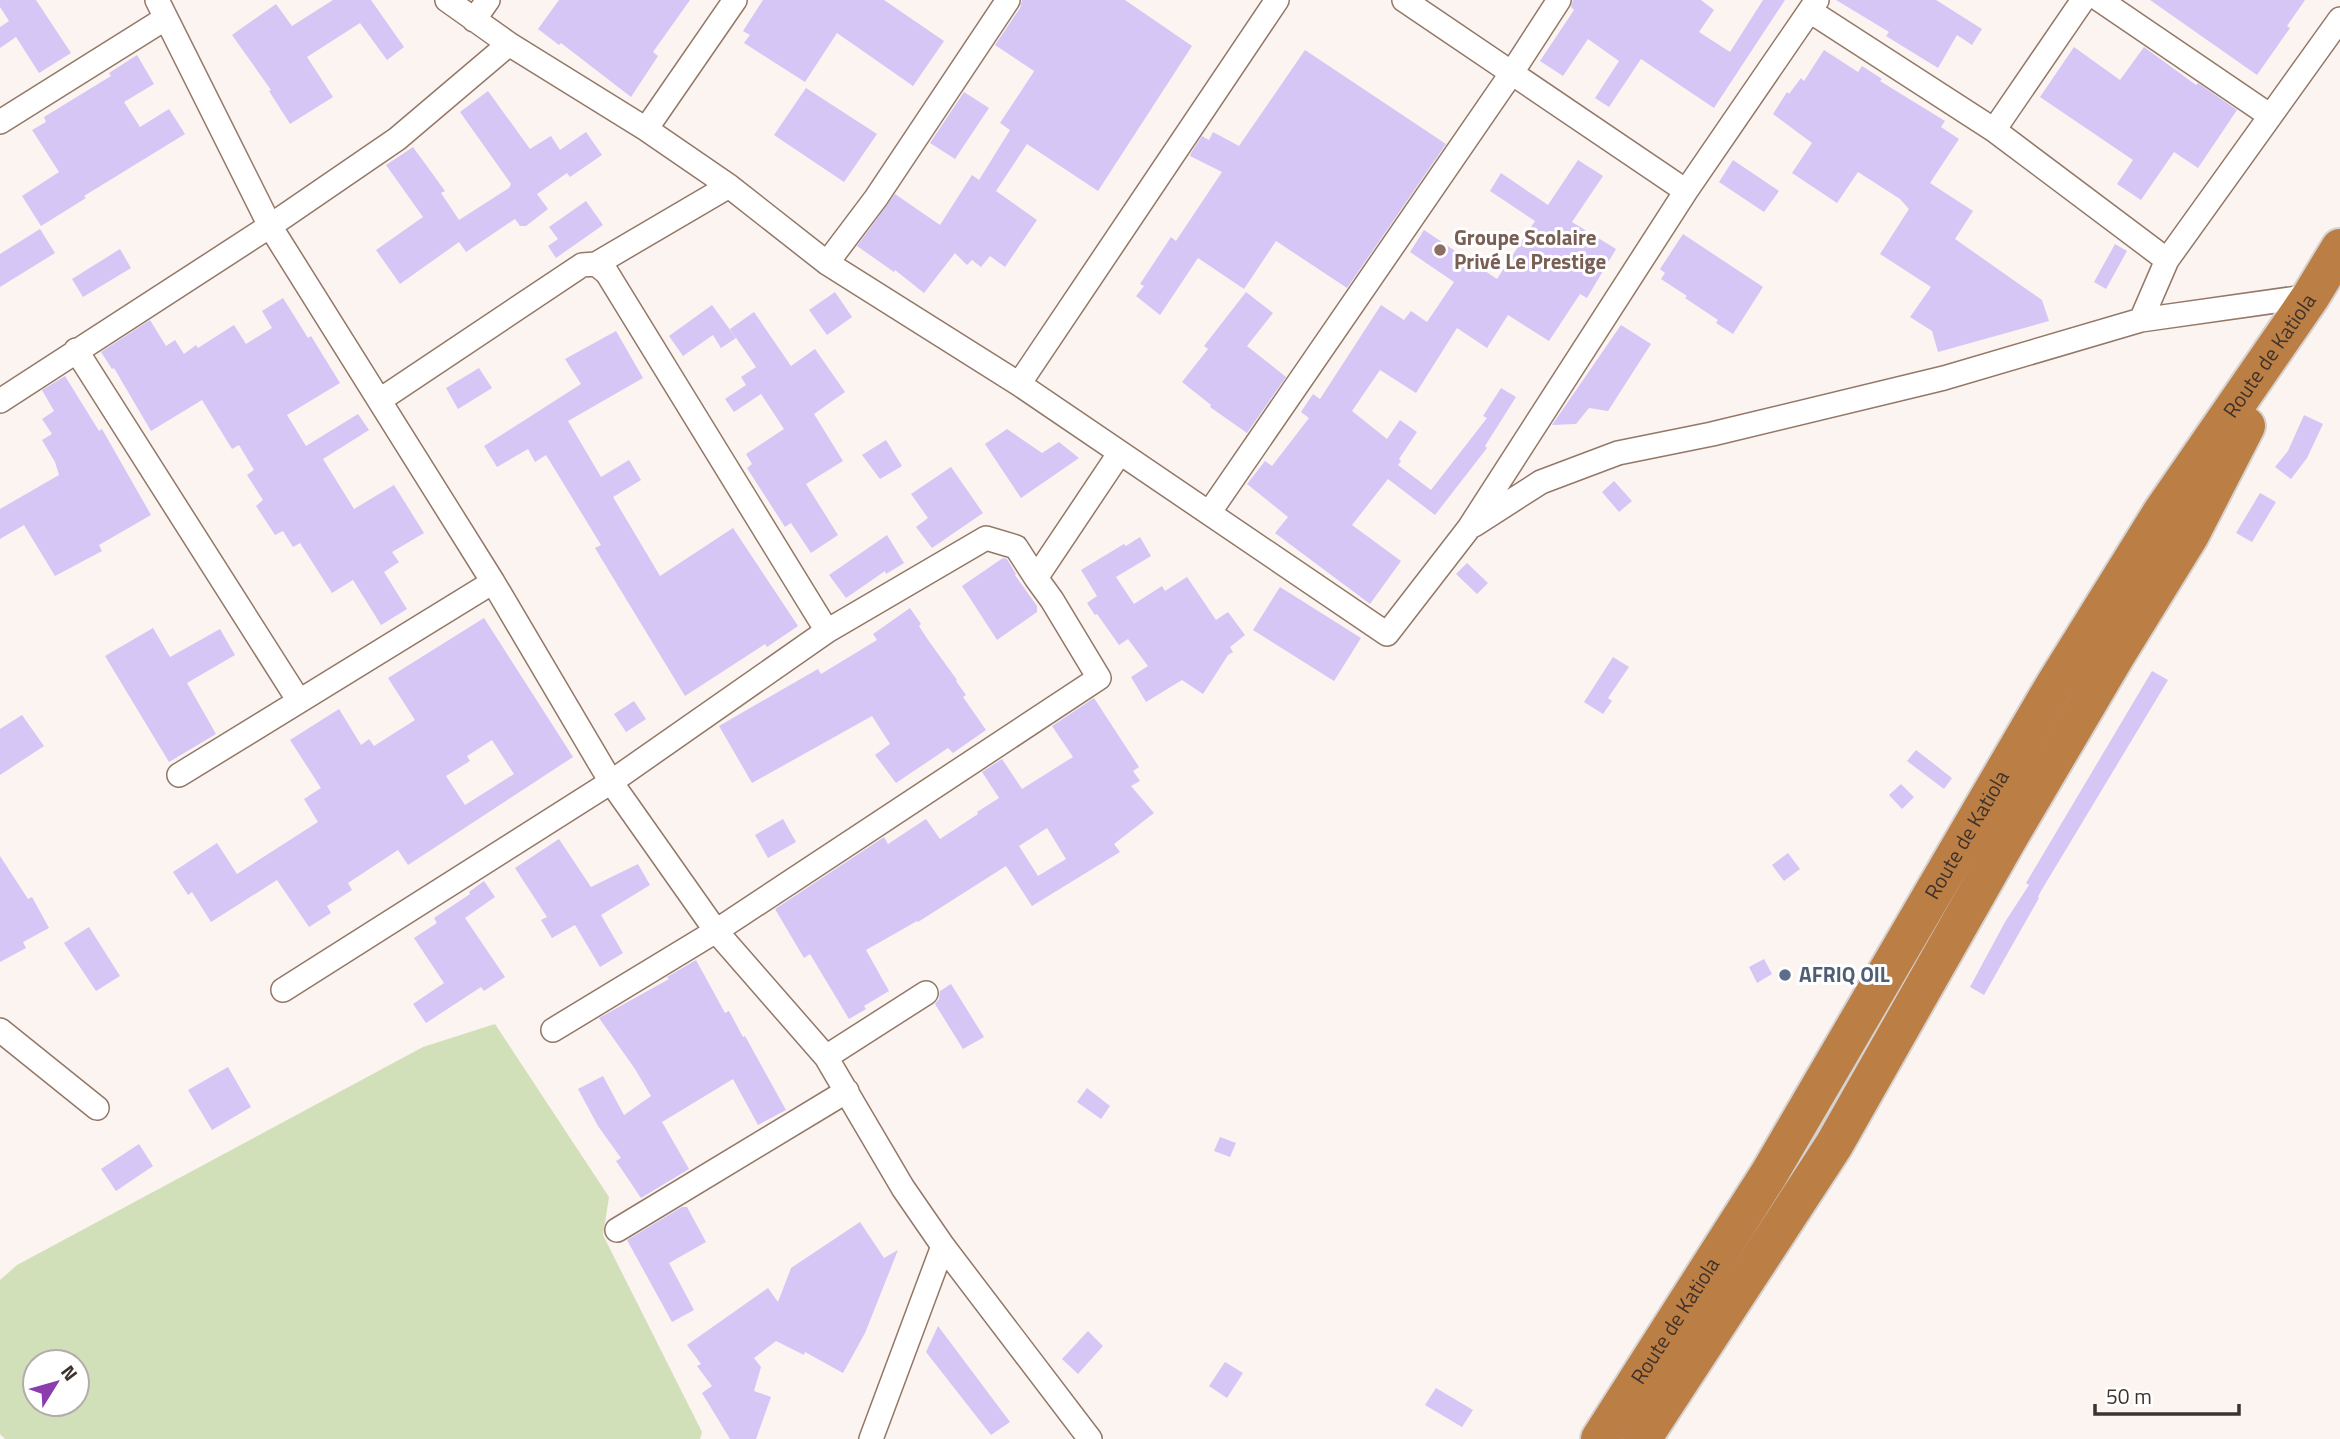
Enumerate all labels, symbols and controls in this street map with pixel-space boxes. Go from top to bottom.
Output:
place label: Groupe Scolaire Privé Le Prestige [1454,221,1606,277]
marker: Groupe Scolaire Privé Le Prestige [1432,242,1448,258]
street label: Route de Katiola [2215,286,2324,424]
street label: Route de Katiola [1916,763,2017,905]
place label: AFRIQ OIL [1799,958,1890,990]
marker: AFRIQ OIL [1777,967,1793,983]
street label: Route de Katiola [1622,1250,1727,1390]
north arrow [21,1348,91,1418]
text: N [54,1358,86,1386]
scale bar [2095,1372,2238,1416]
text: 50 m [2106,1380,2152,1412]

